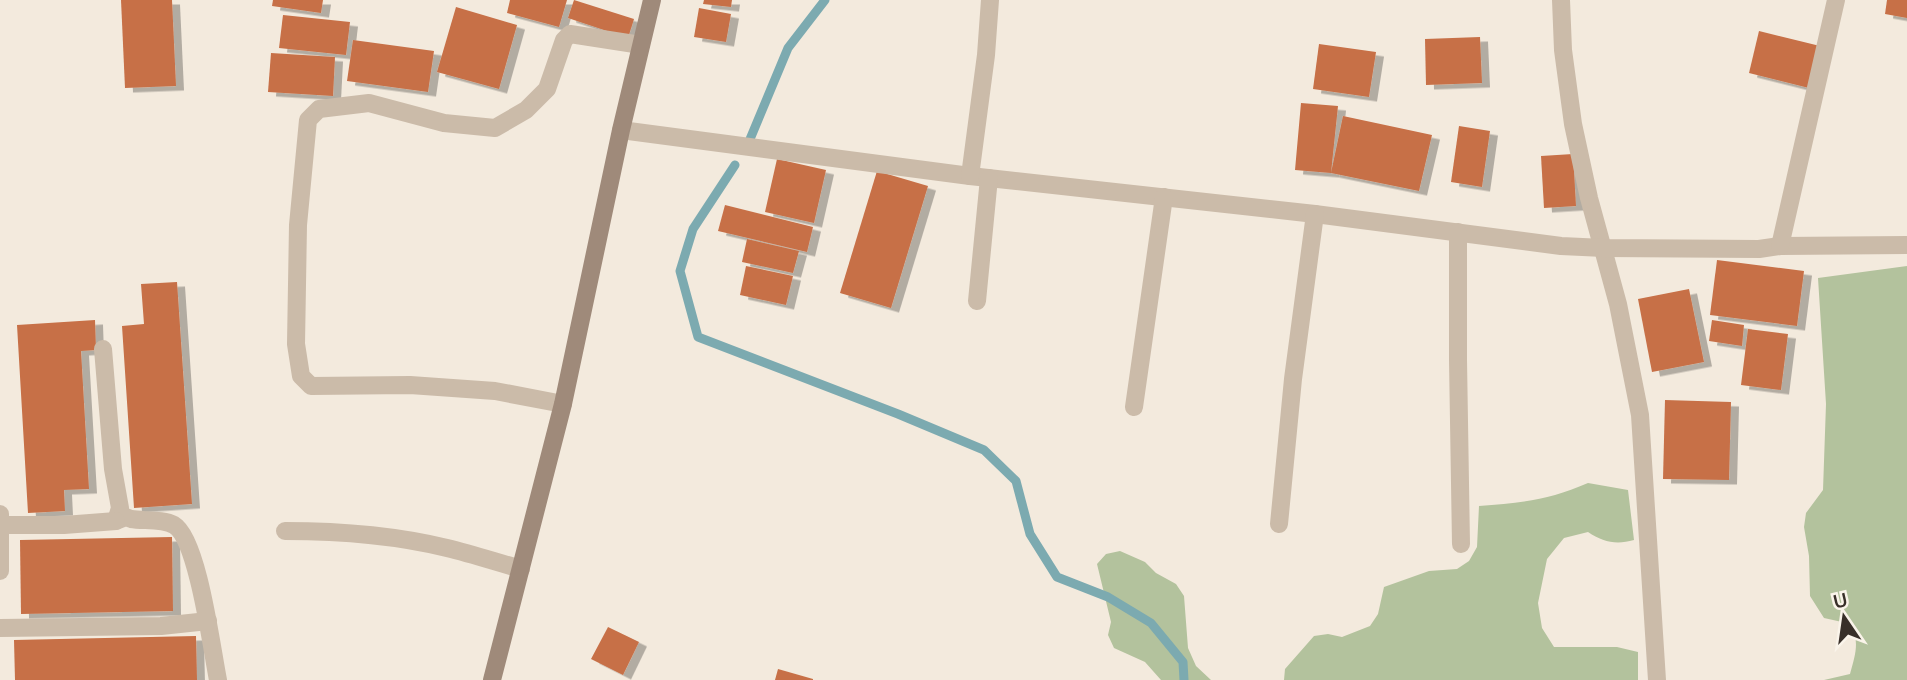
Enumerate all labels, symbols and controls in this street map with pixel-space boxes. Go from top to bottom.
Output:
north arrow [1809,582,1879,652]
text: U [1831,587,1850,616]

